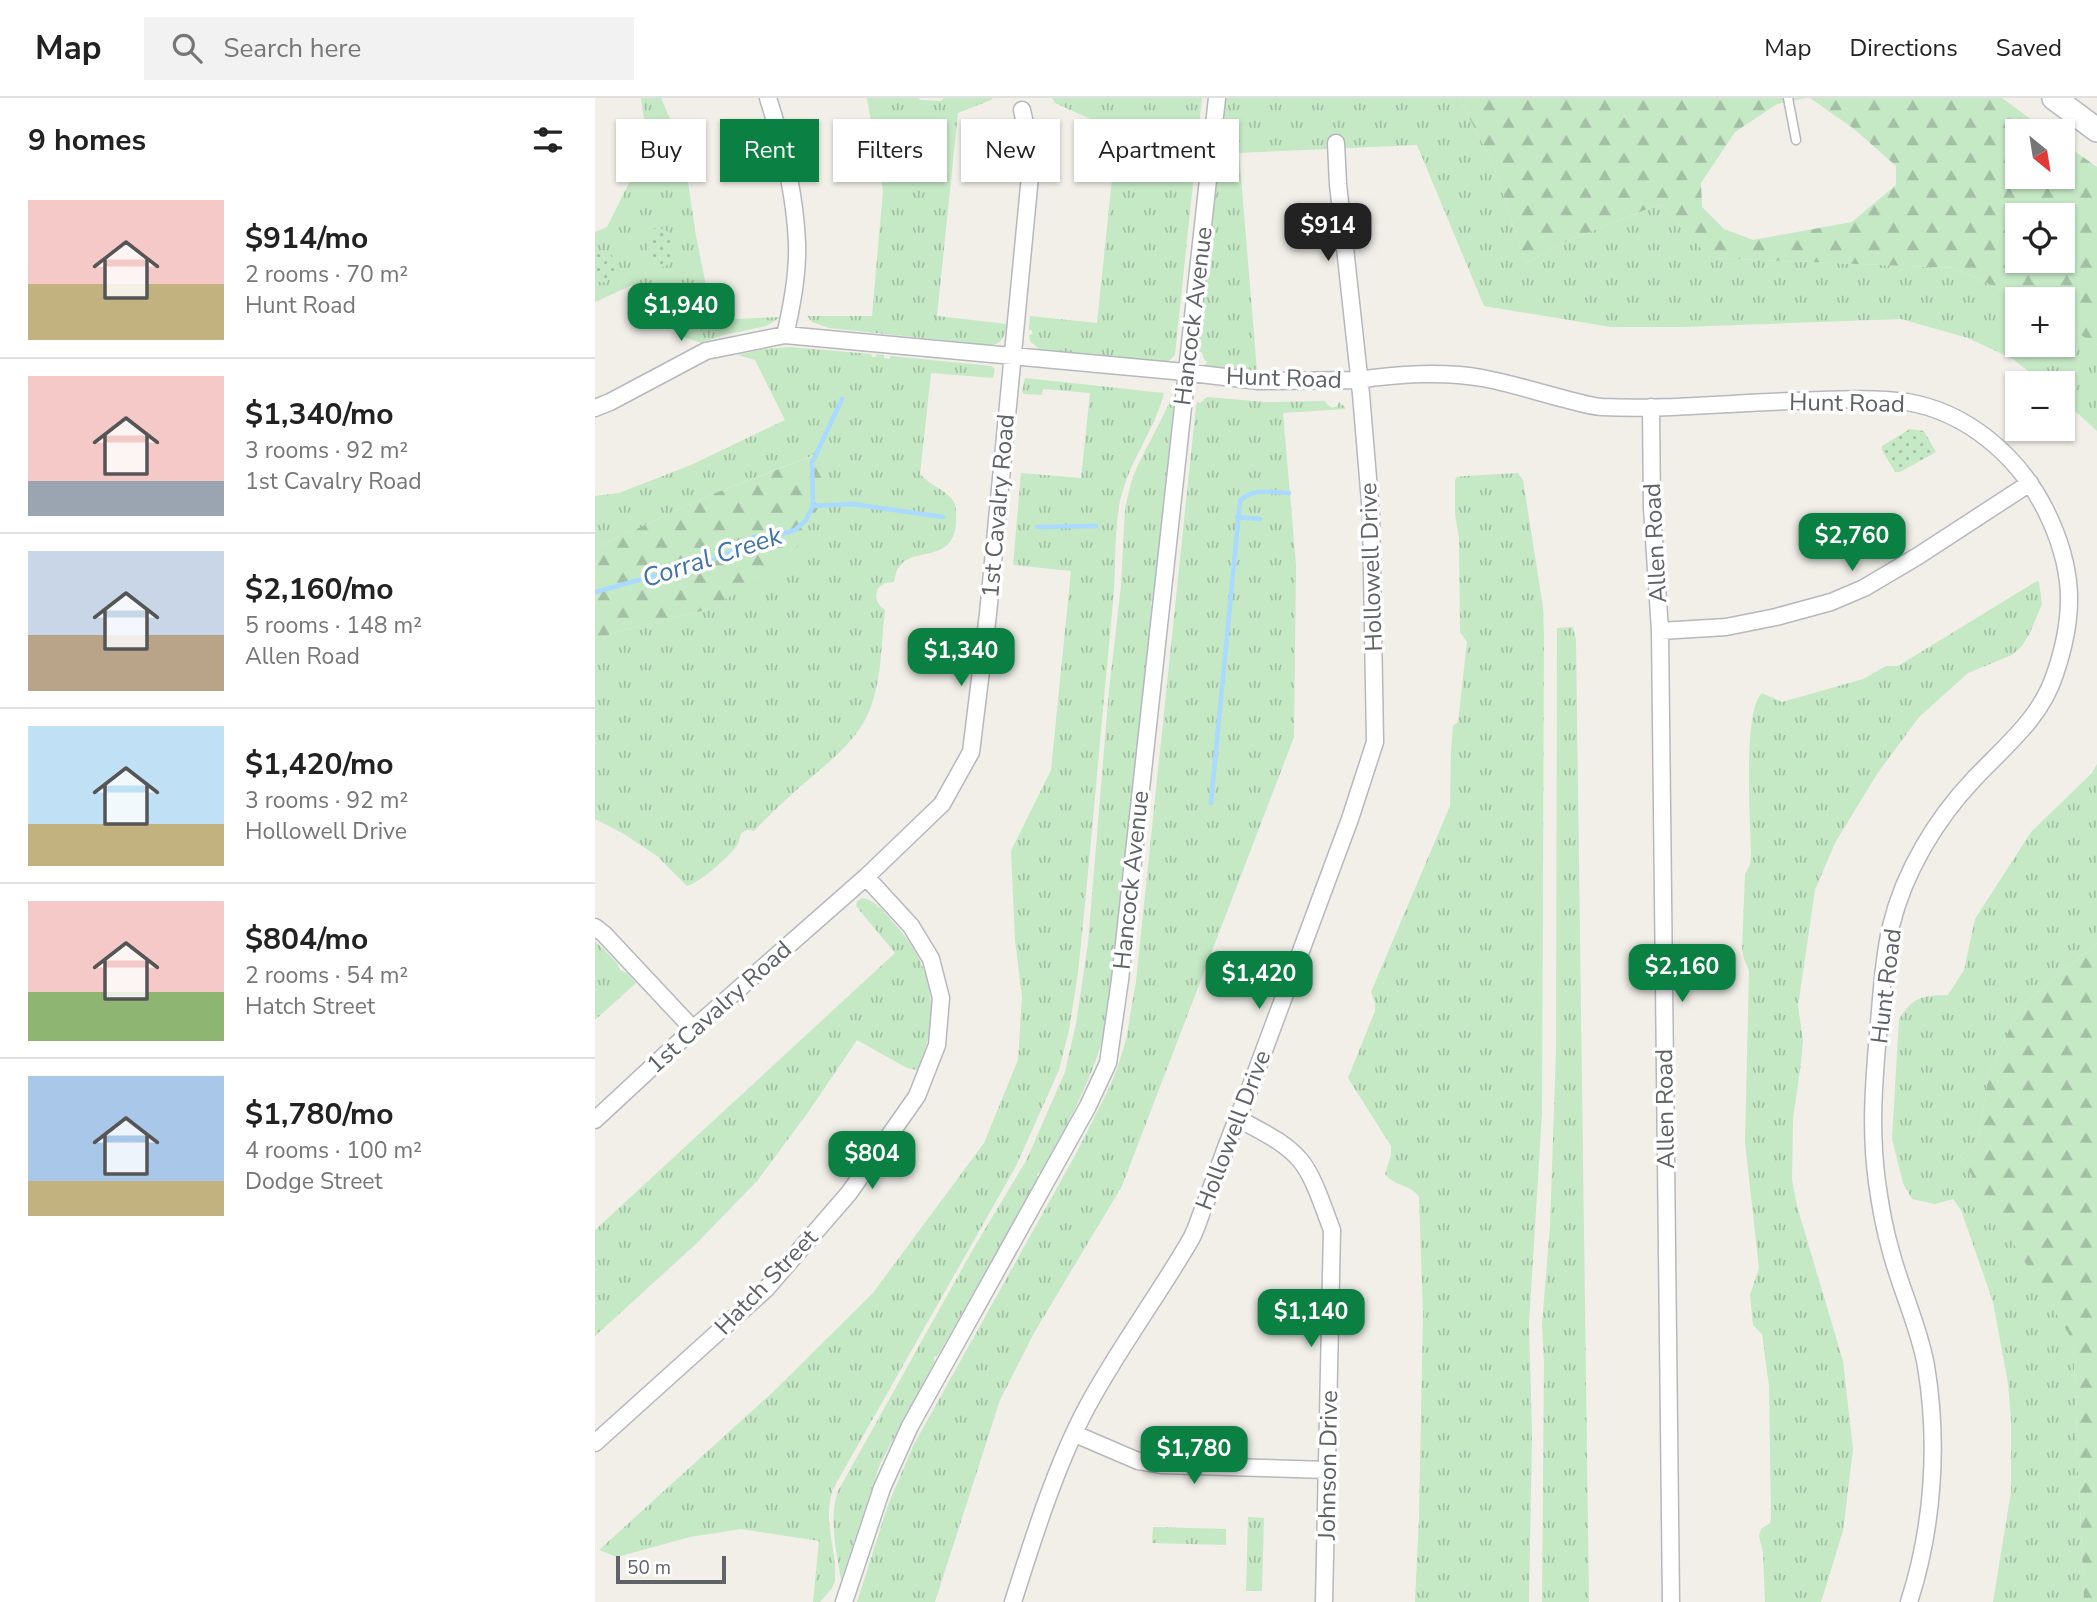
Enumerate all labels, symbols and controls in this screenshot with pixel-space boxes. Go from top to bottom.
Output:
search box [144,17,634,80]
text: Map [35,26,102,71]
icon: search [168,29,206,67]
text: Search here [224,31,361,66]
text: Map [1764,32,1811,64]
text: Directions [1849,32,1958,64]
text: Saved [1996,32,2062,64]
chip: Buy [616,119,706,182]
chip: Rent [720,119,819,182]
chip: Filters [833,119,947,182]
chip: New [961,119,1060,182]
chip: Apartment [1074,119,1239,182]
north arrow [2005,119,2075,189]
map controls [2005,119,2075,441]
text: 9 homes [28,120,146,161]
icon: filters [529,121,567,159]
button: locate [2005,203,2075,273]
pin: $914 [1287,204,1369,263]
text: $914 [1300,210,1356,241]
text: $914/mo [245,218,368,259]
street label: Hancock Avenue [1166,225,1220,407]
icon: home [84,228,168,312]
text: 2 rooms · 70 m² [245,259,408,290]
pin: $1,940 [624,284,738,343]
button: + [2005,287,2075,357]
text: Hunt Road [245,290,356,321]
text: $1,940 [644,290,718,321]
street label: Hunt Road [1226,360,1342,396]
button: − [2005,371,2075,441]
street label: Hunt Road [1789,386,1905,420]
text: $1,340/mo [245,394,394,435]
icon: home [84,404,168,488]
street label: 1st Cavalry Road [974,413,1022,599]
text: 3 rooms · 92 m² [245,435,408,466]
text: 1st Cavalry Road [245,466,422,497]
street label: Hollowell Drive [1352,482,1390,652]
street label: Allen Road [1636,482,1674,604]
pin: $2,760 [1795,514,1909,573]
water label: Corral Creek [638,518,787,596]
text: $2,760 [1815,520,1889,551]
text: $2,160/mo [245,569,394,610]
icon: home [84,579,168,663]
text: 5 rooms · 148 m² [245,610,422,641]
pin: $1,340 [904,628,1018,688]
text: $1,340 [924,635,998,666]
text: Allen Road [245,641,360,672]
text: $1,420/mo [245,744,394,785]
icon: home [84,754,168,838]
text: 3 rooms · 92 m² [245,785,408,816]
street label: Hancock Avenue [1106,789,1156,971]
text: Hollowell Drive [245,816,407,847]
text: $804/mo [245,919,368,960]
street label: Hunt Road [1863,927,1909,1045]
icon: home [84,929,168,1013]
street label: 1st Cavalry Road [640,933,798,1081]
pin: $2,160 [1625,944,1739,1004]
pin: $1,420 [1202,951,1316,1011]
text: $2,160 [1645,951,1719,982]
text: $1,420 [1222,958,1296,989]
text: 2 rooms · 54 m² [245,960,408,991]
text: Hatch Street [245,991,375,1022]
street label: Hollowell Drive [1188,1045,1278,1215]
street label: Allen Road [1648,1049,1682,1169]
text: $1,780/mo [245,1094,394,1135]
icon: home [84,1104,168,1188]
pin: $804 [831,1132,913,1191]
text: 4 rooms · 100 m² [245,1135,422,1166]
text: $804 [844,1138,900,1169]
text: Dodge Street [245,1166,383,1197]
street label: Hatch Street [707,1222,825,1342]
pin: $1,140 [1254,1290,1368,1349]
text: $1,140 [1274,1296,1348,1327]
street label: Johnson Drive [1311,1390,1345,1541]
pin: $1,780 [1137,1426,1251,1486]
text: $1,780 [1157,1433,1231,1464]
scale bar [616,1553,726,1585]
text: 50 m [627,1555,671,1581]

